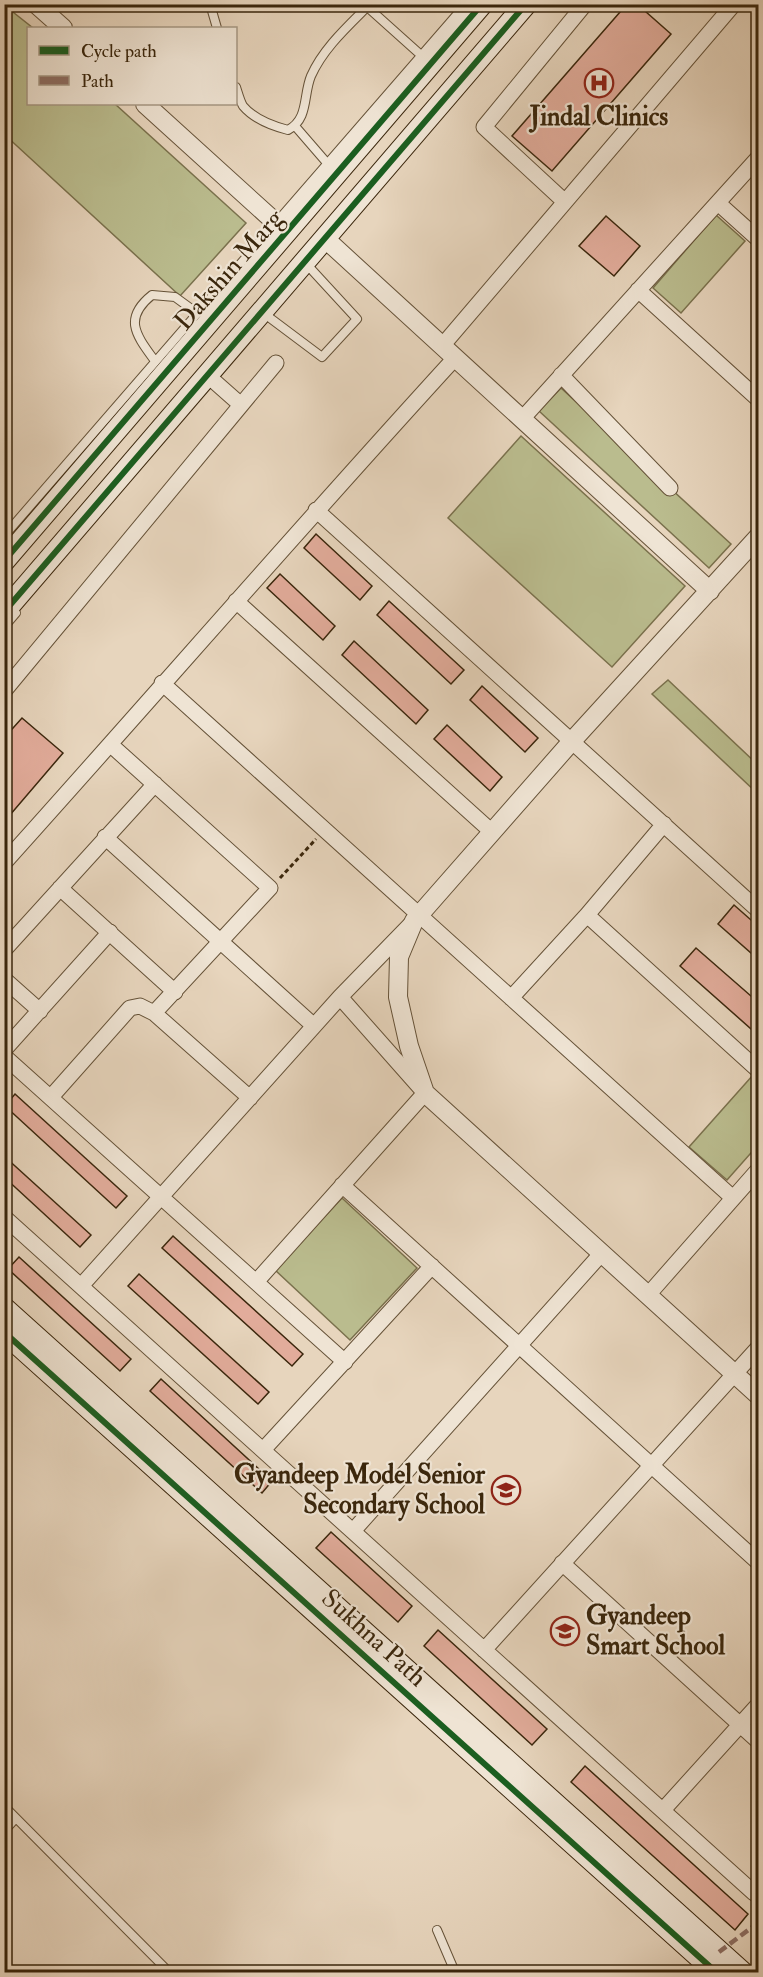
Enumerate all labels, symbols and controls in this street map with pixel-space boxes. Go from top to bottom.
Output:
legend [27,27,237,105]
text: Cycle path [81,40,157,63]
hospital icon: Jindal Clinics [583,67,615,99]
text: Path [81,70,114,93]
place label: Jindal Clinics [528,101,668,133]
street label: Dakshin Marg [168,202,291,337]
place label: Gyandeep Model Senior Secondary School [234,1459,485,1522]
school or university icon: Gyandeep Model Senior Secondary School [490,1474,522,1506]
street label: Sukhna Path [315,1582,434,1694]
place label: Gyandeep Smart School [586,1600,725,1662]
school or university icon: Gyandeep Smart School [549,1615,581,1647]

